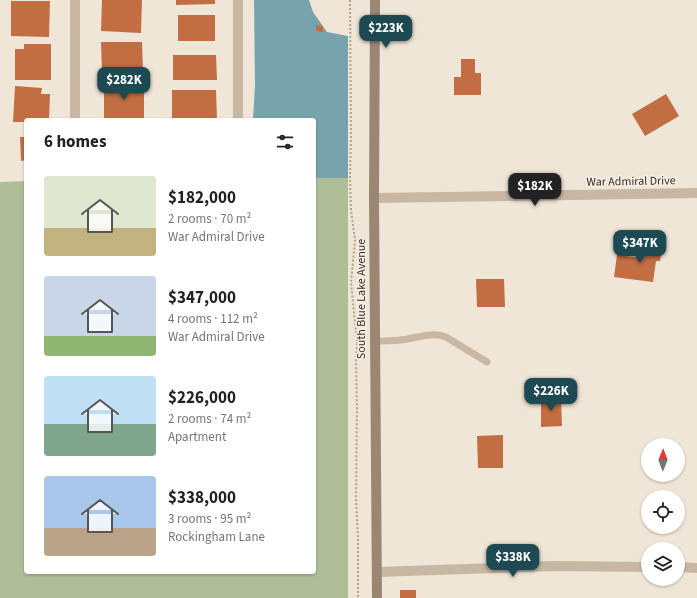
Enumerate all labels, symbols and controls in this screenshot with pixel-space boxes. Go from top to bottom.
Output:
pin: $223K [358,15,414,49]
text: $223K [368,19,404,37]
pin: $282K [96,67,152,101]
text: $282K [106,71,142,89]
text: 6 homes [44,130,106,154]
icon: filters [274,131,296,153]
street label: War Admiral Drive [586,172,676,191]
pin: $182K [507,173,563,207]
text: $182K [517,177,553,195]
text: $182,000 [168,186,236,210]
icon: home [76,192,124,240]
text: 2 rooms · 70 m² [168,210,251,228]
text: War Admiral Drive [168,228,265,246]
pin: $347K [612,230,668,264]
text: $347K [622,234,658,252]
street label: South Blue Lake Avenue [353,239,370,359]
text: $347,000 [168,286,236,310]
icon: home [76,292,124,340]
text: 4 rooms · 112 m² [168,310,258,328]
text: War Admiral Drive [168,328,265,346]
pin: $226K [523,378,579,412]
text: $226K [533,382,569,400]
text: $226,000 [168,386,236,410]
icon: home [76,392,124,440]
text: 2 rooms · 74 m² [168,410,251,428]
text: Apartment [168,428,226,446]
north arrow [641,438,685,482]
map controls [641,438,685,586]
text: $338,000 [168,486,236,510]
button: locate [641,490,685,534]
icon: home [76,492,124,540]
text: 3 rooms · 95 m² [168,510,251,528]
text: Rockingham Lane [168,528,265,546]
button: layers [641,542,685,586]
pin: $338K [485,544,541,578]
text: $338K [495,548,531,566]

